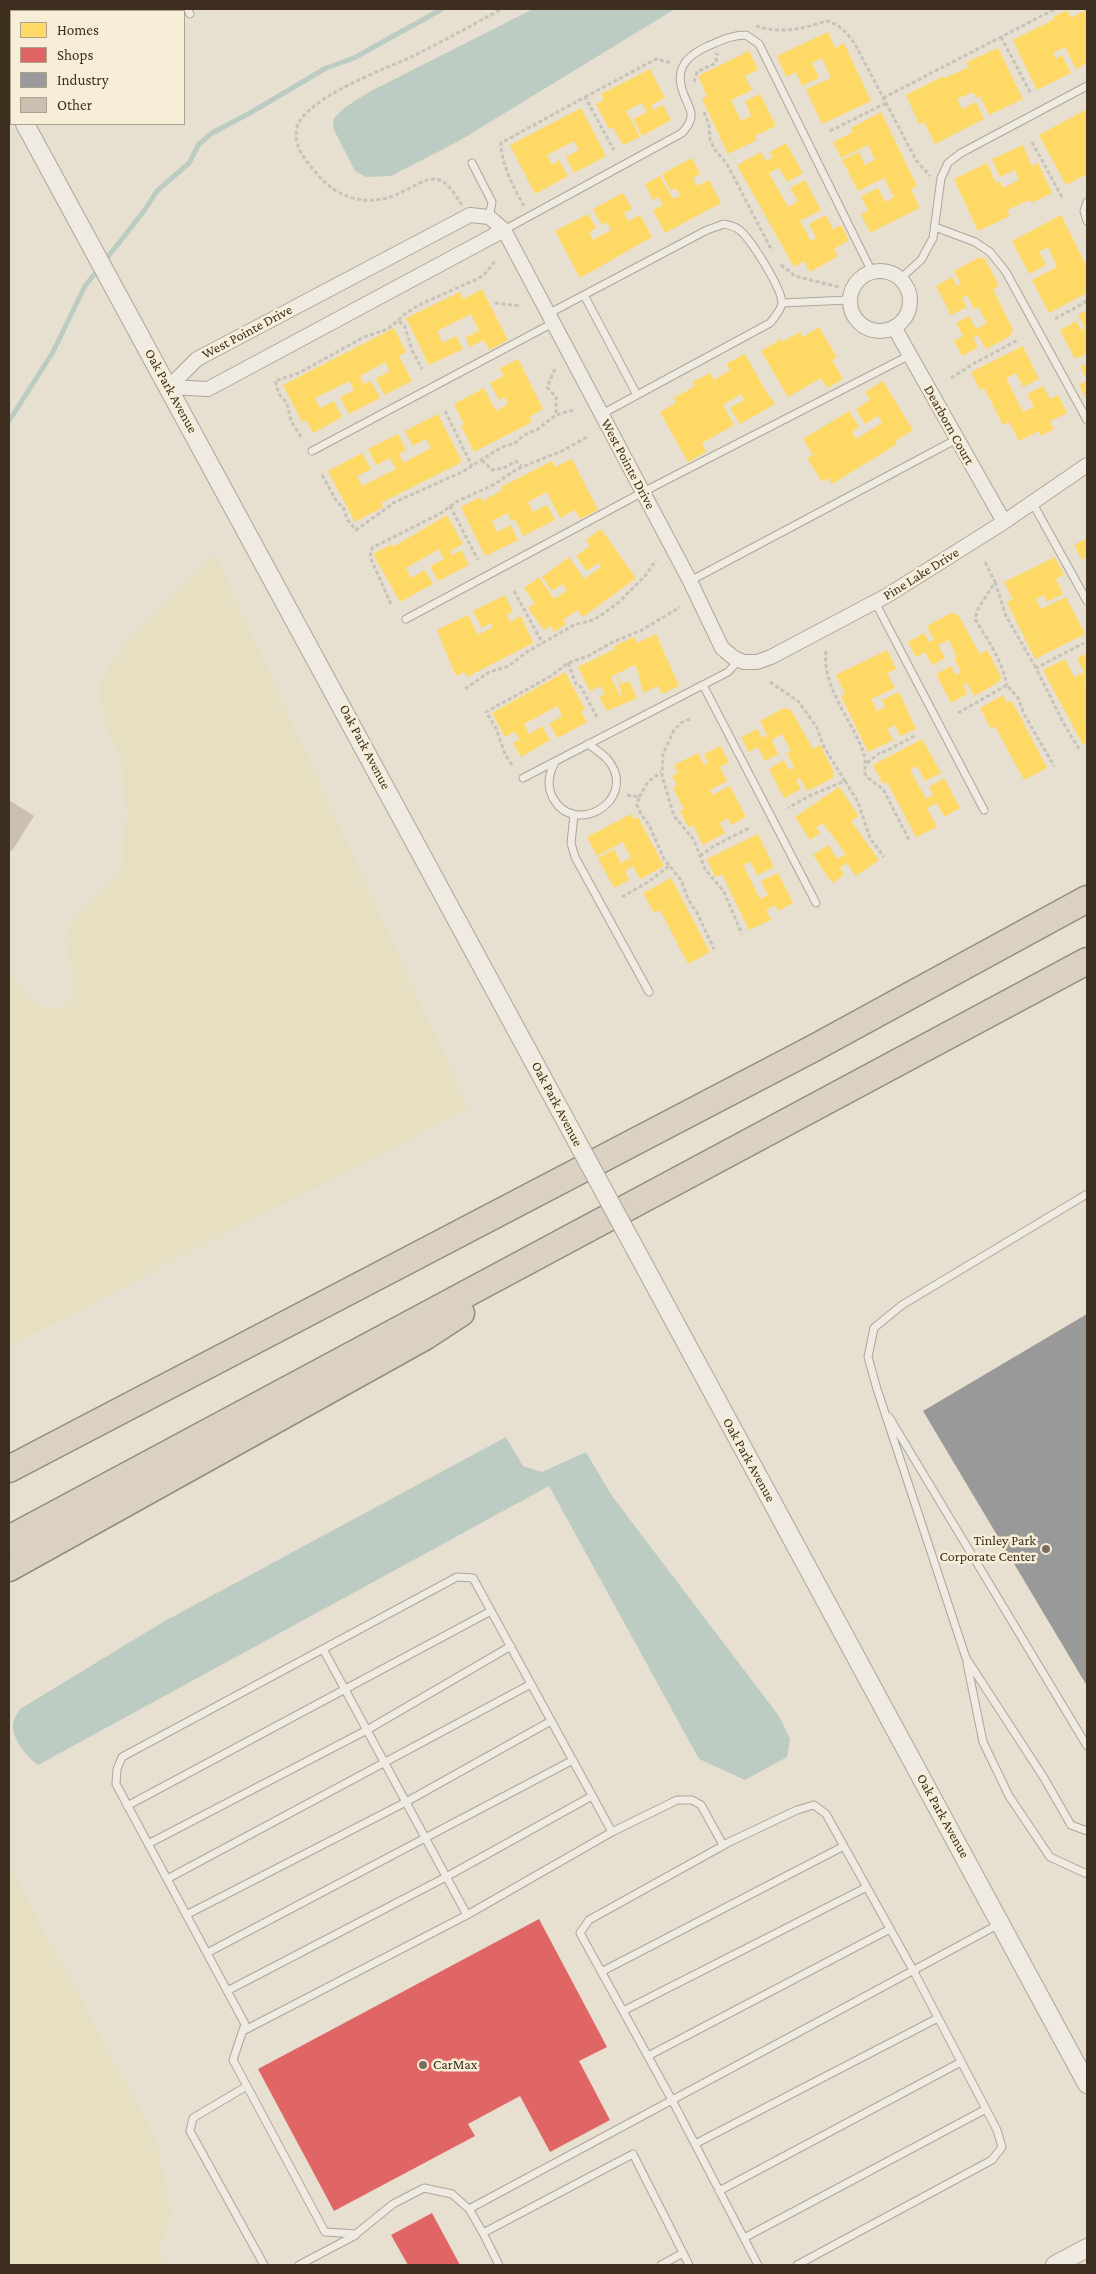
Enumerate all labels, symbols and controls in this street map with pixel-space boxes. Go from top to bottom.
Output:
legend [10,10,185,125]
text: Homes [57,22,99,38]
text: Shops [57,47,93,63]
text: Industry [57,72,109,88]
text: Other [57,97,92,113]
street label: West Pointe Drive [199,301,295,363]
street label: Oak Park Avenue [141,346,201,436]
street label: Dearborn Court [920,382,978,468]
street label: West Pointe Drive [597,416,659,512]
street label: Pine Lake Drive [880,544,962,604]
street label: Oak Park Avenue [336,702,394,792]
street label: Oak Park Avenue [528,1059,586,1149]
street label: Oak Park Avenue [719,1415,779,1505]
place label: Tinley Park Corporate Center [940,1533,1036,1565]
marker: Tinley Park Corporate Center [1040,1543,1052,1555]
street label: Oak Park Avenue [913,1771,973,1861]
place label: CarMax [433,2057,477,2073]
marker: CarMax [417,2059,429,2071]

